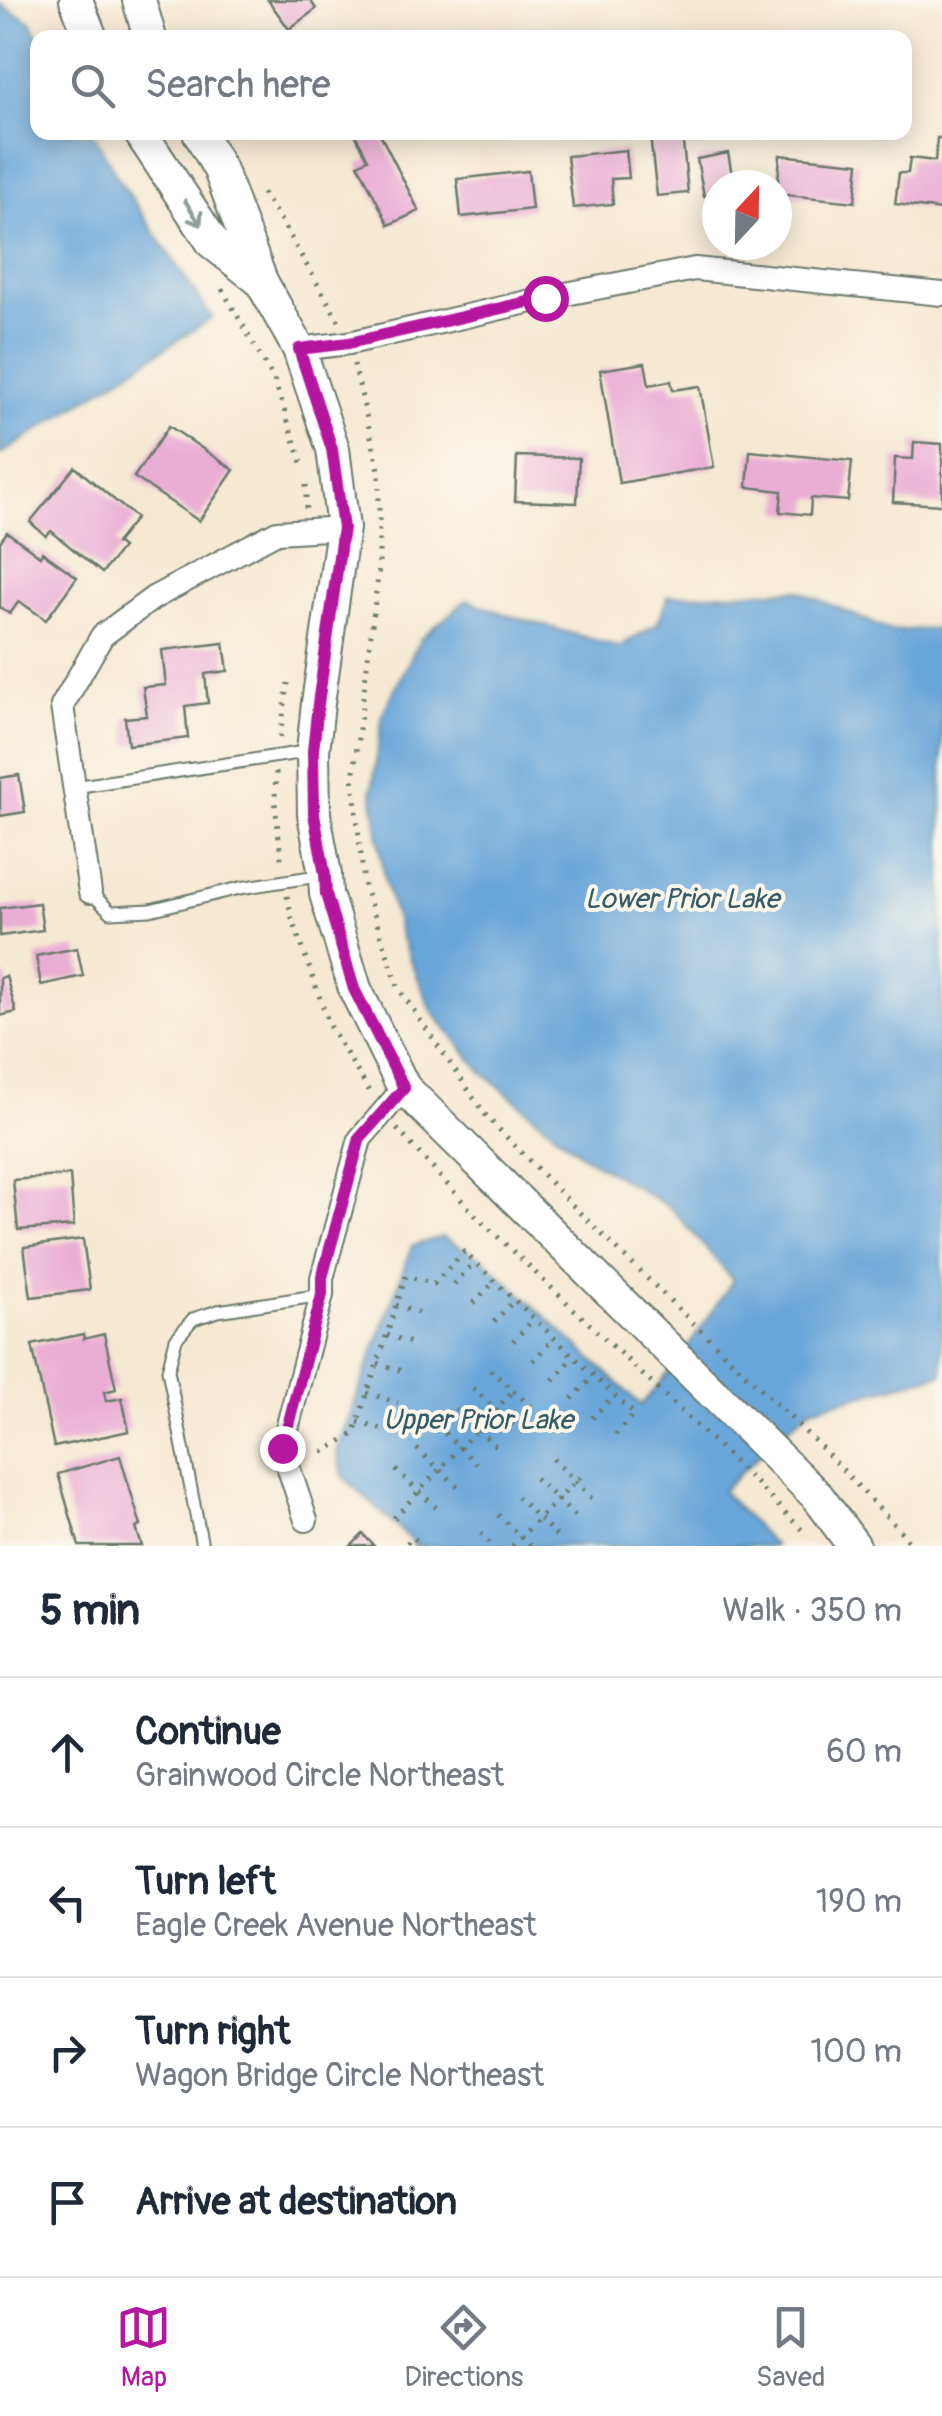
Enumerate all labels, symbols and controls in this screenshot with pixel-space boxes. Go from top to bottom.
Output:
search box [30,30,912,140]
icon: search [65,58,120,113]
text: Search here [145,61,331,109]
north arrow [702,170,792,260]
one-way arrow [183,199,204,227]
route start [523,276,569,322]
water label: Lower Prior Lake [585,882,782,917]
water label: Upper Prior Lake [383,1403,576,1438]
route end [260,1426,306,1472]
text: 5 min [40,1585,140,1637]
text: Walk · 350 m [722,1591,902,1631]
text: Continue [135,1708,281,1756]
icon: ahead [40,1725,95,1780]
text: 60 m [826,1732,902,1772]
text: Grainwood Circle Northeast [135,1756,504,1796]
text: Turn left [135,1858,276,1906]
icon: left [40,1875,95,1930]
text: 190 m [816,1882,902,1922]
text: Eagle Creek Avenue Northeast [135,1906,537,1946]
text: Turn right [135,2008,290,2056]
icon: right [40,2025,95,2080]
text: 100 m [810,2032,902,2072]
text: Wagon Bridge Circle Northeast [135,2056,544,2096]
icon: arrive [40,2175,95,2230]
text: Arrive at destination [135,2178,457,2226]
tab: Map [116,2300,171,2395]
tab: Directions [404,2300,523,2395]
tab: Saved [756,2300,826,2395]

